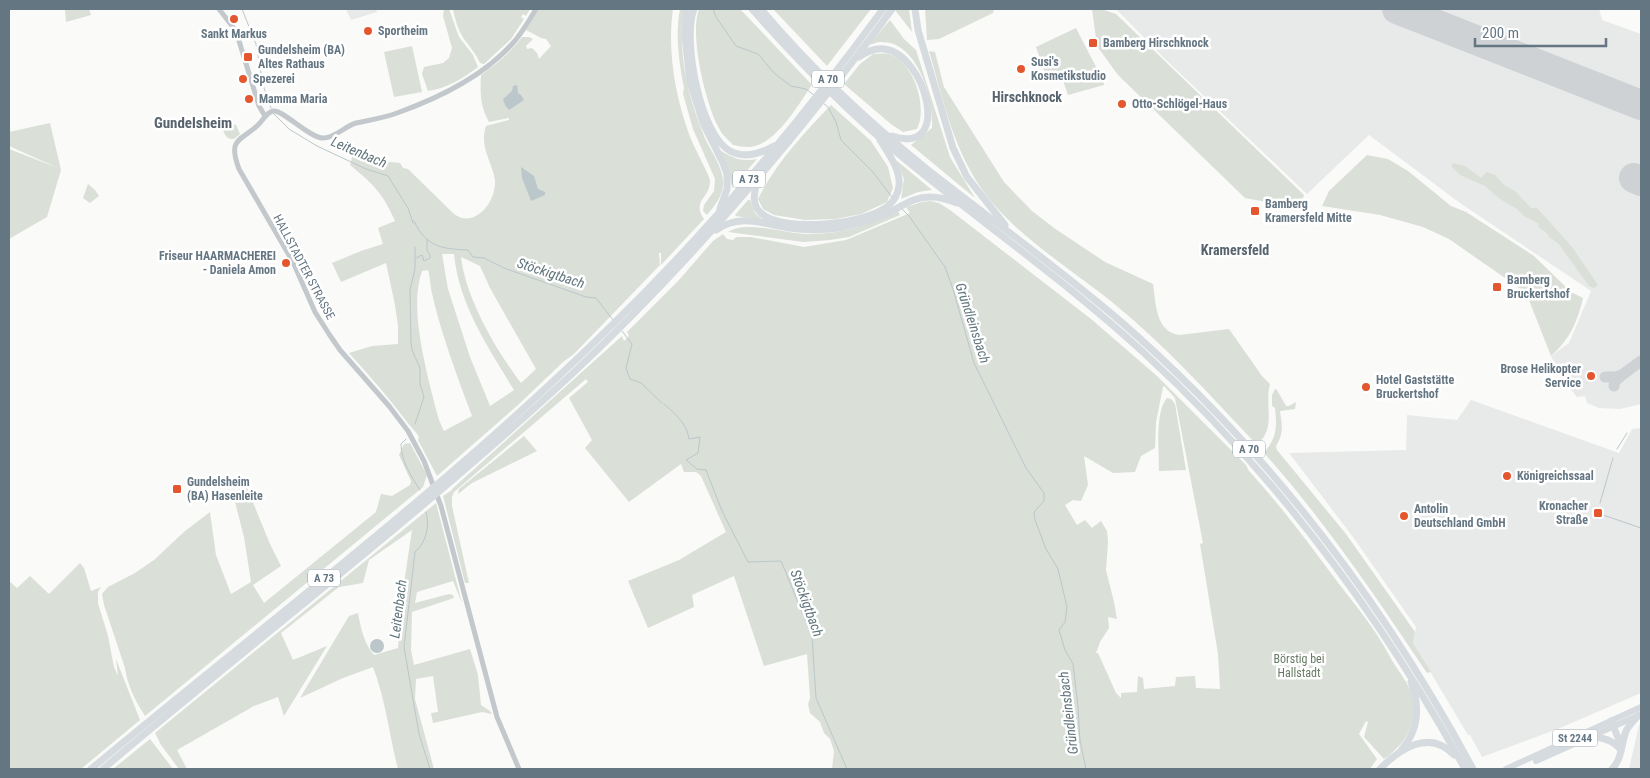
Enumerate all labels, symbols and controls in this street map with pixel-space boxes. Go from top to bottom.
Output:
marker: Sankt Markus [228,13,240,25]
scale bar [1475,15,1606,47]
place label: Sportheim [378,24,428,38]
text: 200 m [1482,24,1519,42]
marker: Sportheim [362,25,374,37]
place label: Sankt Markus [201,27,268,41]
place label: Bamberg Hirschknock [1103,36,1209,50]
marker: Bamberg Hirschknock [1087,37,1099,49]
place label: Gundelsheim (BA) Altes Rathaus [258,43,345,71]
marker: Gundelsheim (BA) Altes Rathaus [242,51,254,63]
place label: Susi's Kosmetikstudio [1031,55,1106,83]
marker: Susi's Kosmetikstudio [1015,63,1027,75]
road number: A 70 [812,70,844,88]
place label: Spezerei [253,72,295,86]
marker: Spezerei [237,73,249,85]
district label: Hirschknock [992,89,1062,105]
place label: Mamma Maria [259,92,328,106]
marker: Mamma Maria [243,93,255,105]
place label: Otto-Schlögel-Haus [1132,97,1228,111]
marker: Otto-Schlögel-Haus [1116,98,1128,110]
district label: Gundelsheim [154,114,232,132]
water label: Leitenbach [329,133,389,171]
road number: A 73 [733,170,765,188]
place label: Bamberg Kramersfeld Mitte [1265,197,1352,225]
marker: Bamberg Kramersfeld Mitte [1249,205,1261,217]
street label: HALLSTADTER STRASSE [270,212,338,322]
district label: Kramersfeld [1201,242,1269,258]
place label: Friseur HAARMACHEREI - Daniela Amon [159,249,276,277]
water label: Stöckigtbach [515,255,587,291]
marker: Friseur HAARMACHEREI - Daniela Amon [280,257,292,269]
place label: Bamberg Bruckertshof [1507,273,1570,301]
water label: Gründleinsbach [952,281,994,365]
marker: Bamberg Bruckertshof [1491,281,1503,293]
place label: Brose Helikopter Service [1500,362,1581,390]
marker: Brose Helikopter Service [1585,370,1597,382]
place label: Hotel Gaststätte Bruckertshof [1376,373,1454,401]
marker: Hotel Gaststätte Bruckertshof [1360,381,1372,393]
road number: A 70 [1233,440,1265,458]
place label: Königreichssaal [1517,469,1594,483]
marker: Königreichssaal [1501,470,1513,482]
place label: Gundelsheim (BA) Hasenleite [187,475,263,503]
marker: Gundelsheim (BA) Hasenleite [171,483,183,495]
place label: Kronacher Straße [1539,499,1588,527]
place label: Antolin Deutschland GmbH [1414,502,1506,530]
marker: Kronacher Straße [1592,507,1604,519]
marker: Antolin Deutschland GmbH [1398,510,1410,522]
water label: Stöckigtbach [788,567,826,639]
road number: A 73 [308,570,340,586]
water label: Leitenbach [386,579,410,639]
park label: Börstig bei Hallstadt [1274,652,1324,680]
water label: Gründleinsbach [1055,671,1081,755]
road number: St 2244 [1552,730,1598,746]

